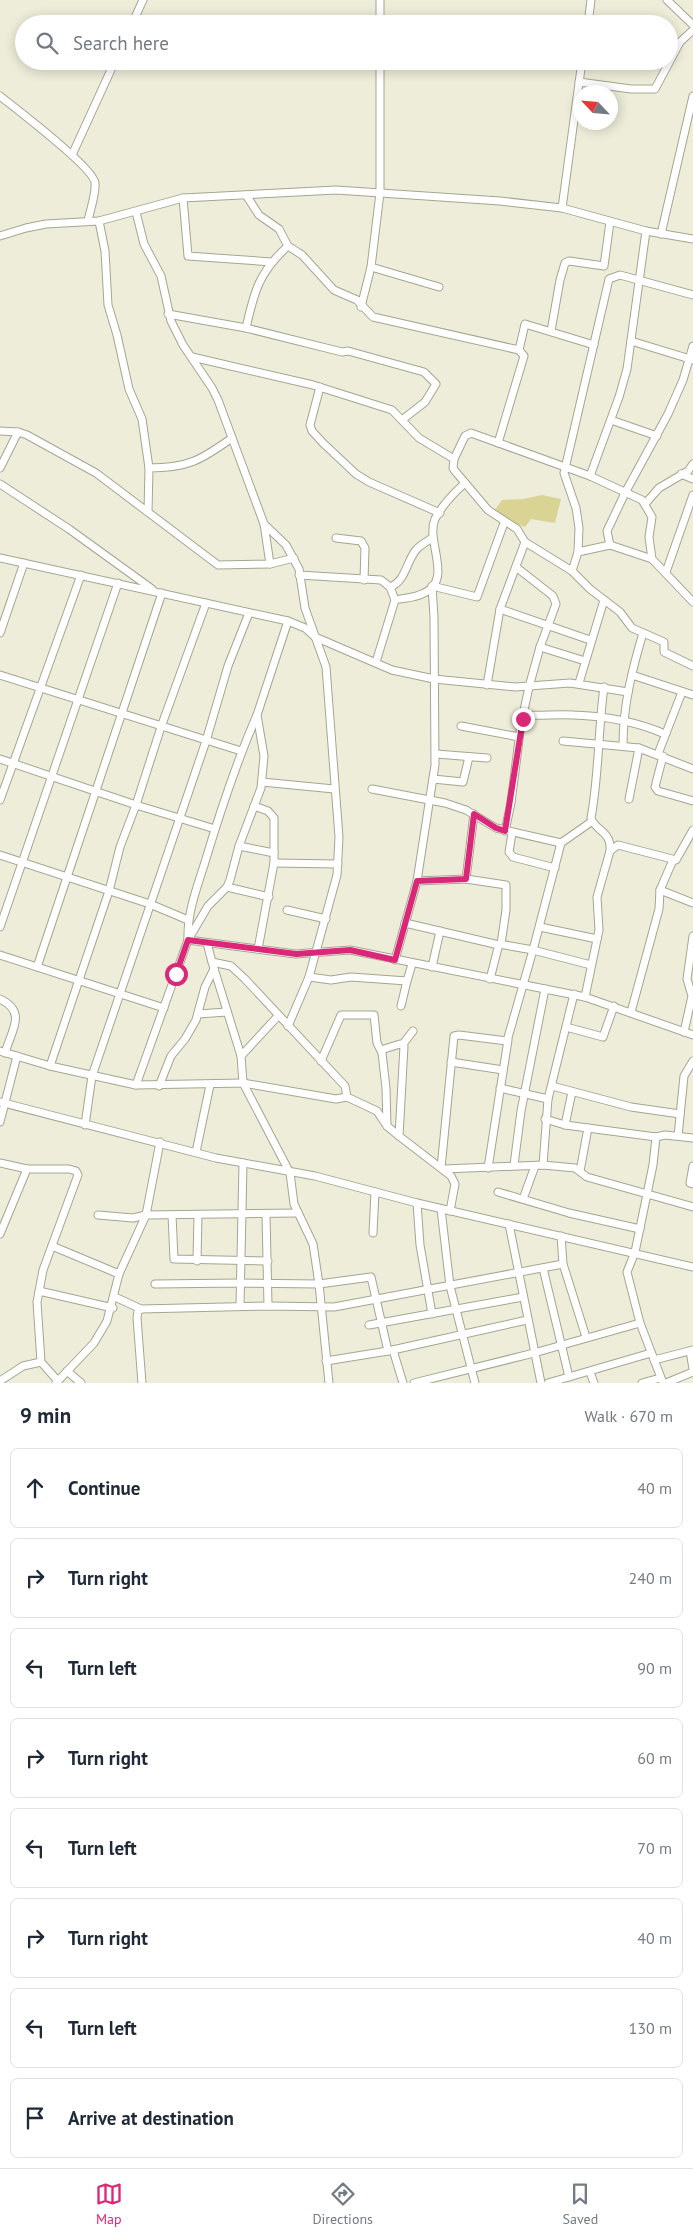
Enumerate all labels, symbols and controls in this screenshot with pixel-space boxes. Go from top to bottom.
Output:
search box [15,15,678,70]
icon: search [33,29,61,57]
text: Search here [73,31,169,55]
north arrow [573,85,618,130]
route end [512,708,535,731]
route start [165,963,188,986]
text: 9 min [20,1402,71,1429]
text: Walk · 670 m [584,1406,673,1426]
icon: ahead [21,1474,49,1502]
text: Continue [68,1476,140,1500]
text: 40 m [637,1478,672,1498]
icon: right [21,1564,49,1592]
text: Turn right [68,1566,148,1590]
text: 240 m [629,1568,672,1588]
icon: left [21,1654,49,1682]
text: Turn left [68,1656,137,1680]
text: 90 m [637,1658,672,1678]
icon: right [21,1744,49,1772]
text: Turn right [68,1746,148,1770]
text: 60 m [637,1748,672,1768]
icon: left [21,1834,49,1862]
text: Turn left [68,1836,137,1860]
text: 70 m [637,1838,672,1858]
icon: right [21,1924,49,1952]
text: Turn right [68,1926,148,1950]
text: 40 m [637,1928,672,1948]
icon: left [21,2014,49,2042]
text: Turn left [68,2016,137,2040]
text: 130 m [629,2018,672,2038]
icon: arrive [21,2104,49,2132]
text: Arrive at destination [68,2106,234,2130]
tab: Map [95,2180,123,2228]
tab: Directions [312,2180,373,2228]
tab: Saved [563,2180,598,2228]

